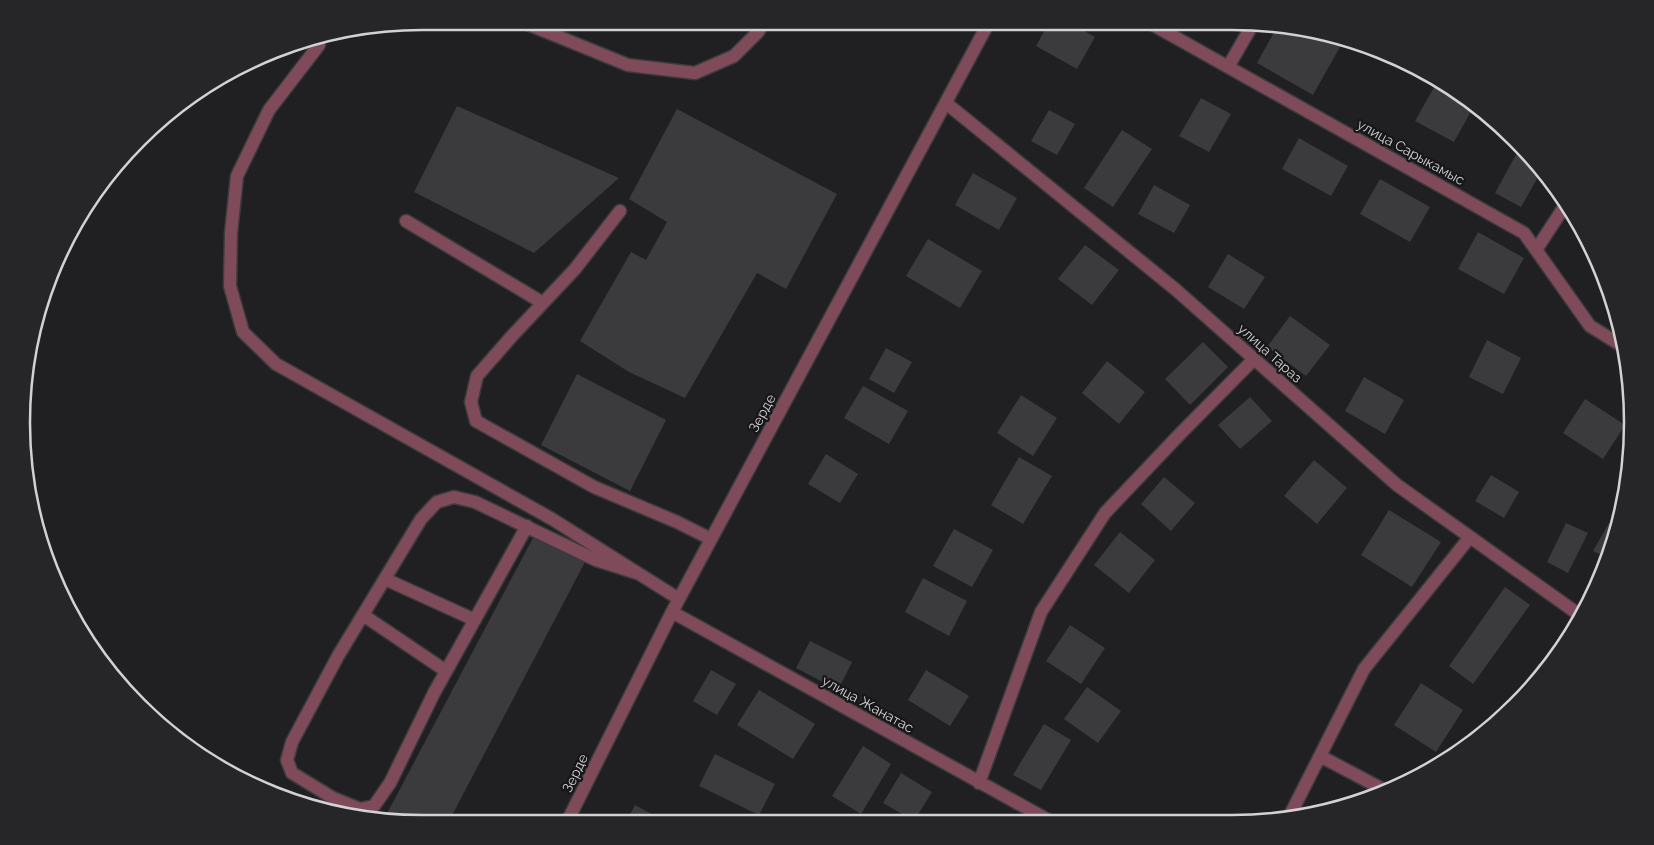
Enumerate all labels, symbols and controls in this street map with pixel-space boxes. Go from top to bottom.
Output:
street label: улица Сарыкамыс [1354,116,1468,188]
street label: улица Тараз [1235,320,1305,386]
street label: Зерде [745,391,779,435]
street label: улица Жанатас [819,672,917,736]
street label: Зерде [559,751,591,795]

